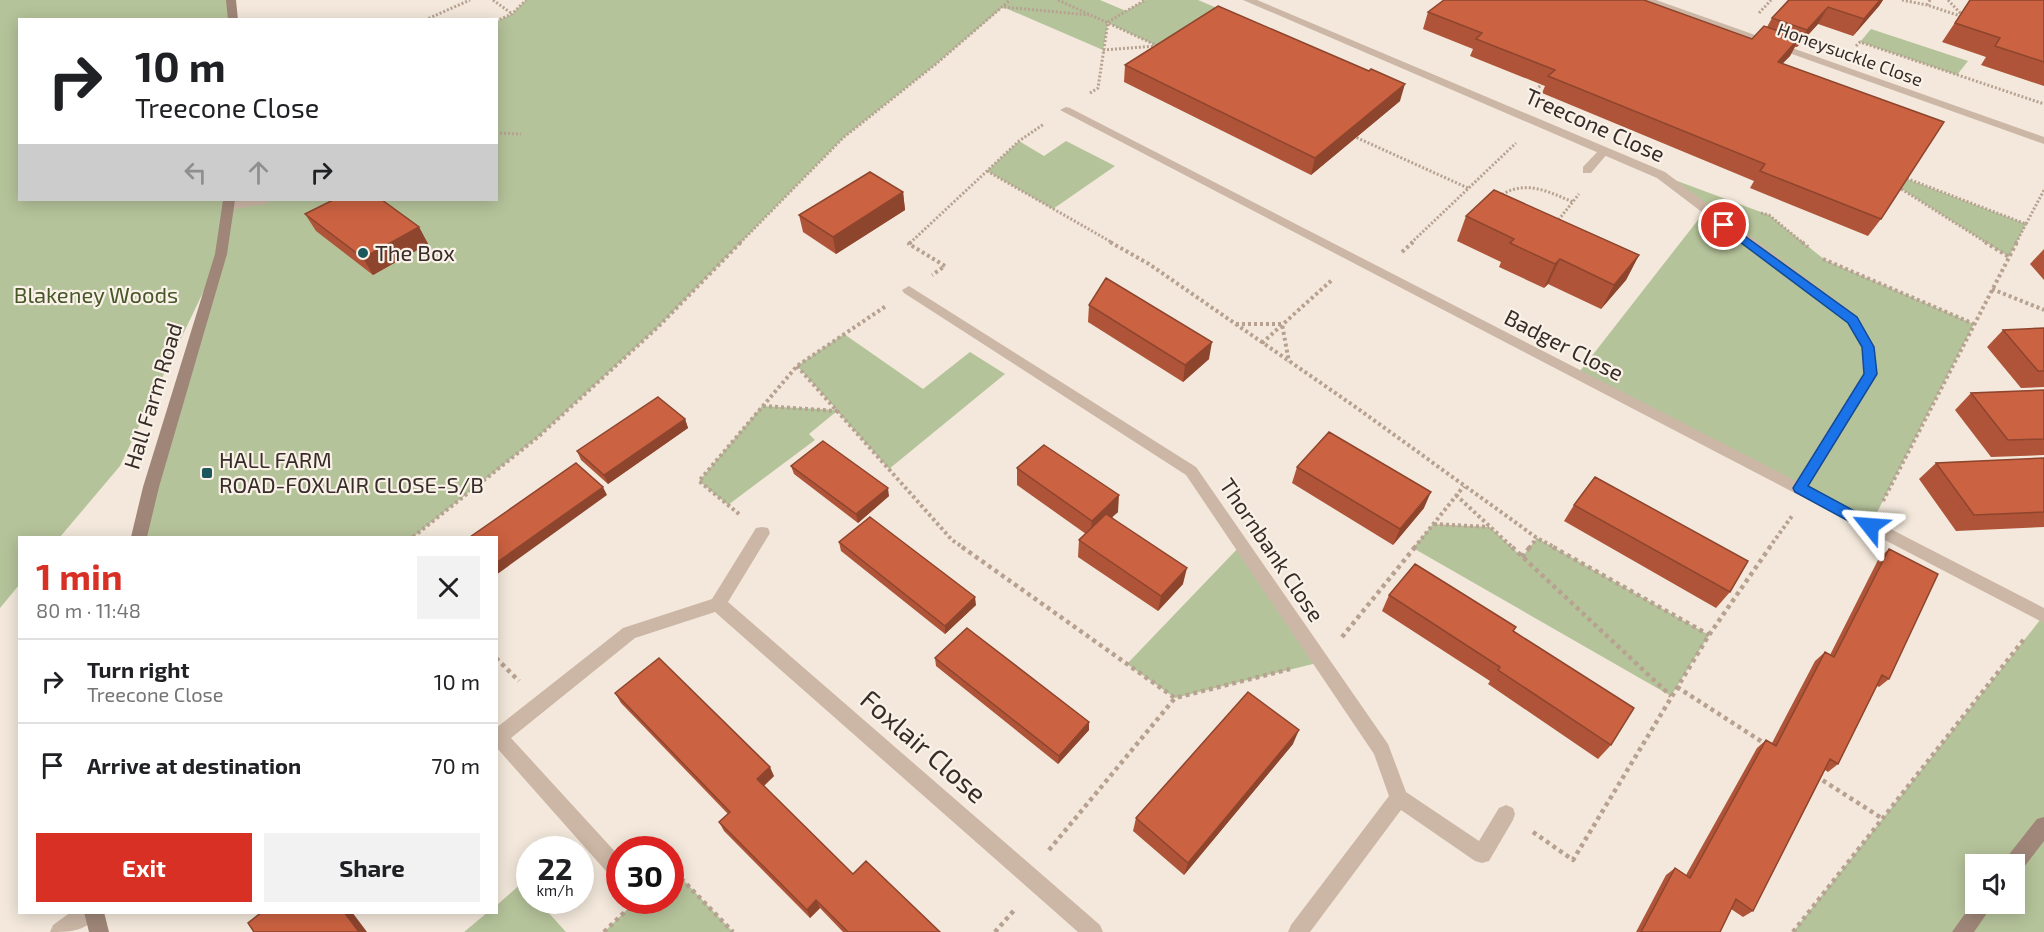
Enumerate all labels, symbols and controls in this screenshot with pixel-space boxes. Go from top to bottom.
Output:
street label: Honeysuckle Close [1775,18,1926,91]
text: 10 m [135,40,226,90]
icon: right [36,42,114,120]
street label: Treecone Close [1522,82,1669,166]
text: Treecone Close [135,91,319,123]
icon: left [179,156,212,189]
icon: ahead [242,156,275,189]
icon: right [305,156,338,189]
pin [1698,199,1749,250]
icon: arrive [1707,208,1740,241]
place label: The Box [375,239,455,265]
marker: The Box [356,246,370,260]
park label: Blakeney Woods [14,281,178,307]
street label: Badger Close [1501,303,1628,385]
street label: Hall Farm Road [117,320,187,472]
place label: HALL FARM ROAD-FOXLAIR CLOSE-S/B [219,446,484,497]
marker: HALL FARM ROAD-FOXLAIR CLOSE-S/B [200,466,214,480]
street label: Thornbank Close [1215,473,1330,626]
position arrow [1838,494,1902,558]
text: 1 min [36,554,123,597]
button: close [417,556,480,619]
text: 80 m · 11:48 [36,598,141,622]
text: Turn right [87,656,189,682]
icon: right [36,665,69,698]
text: 10 m [434,668,480,694]
text: Treecone Close [87,682,223,706]
street label: Foxlair Close [855,682,994,809]
icon: arrive [36,749,69,782]
text: Arrive at destination [87,752,301,778]
text: 70 m [431,752,480,778]
button: Exit [36,833,252,902]
button: Share [264,833,480,902]
speed limit sign: 30 [606,836,684,914]
text: 22 [538,850,572,886]
map controls [1965,854,2025,914]
button: sound [1965,854,2025,914]
text: km/h [536,881,574,899]

